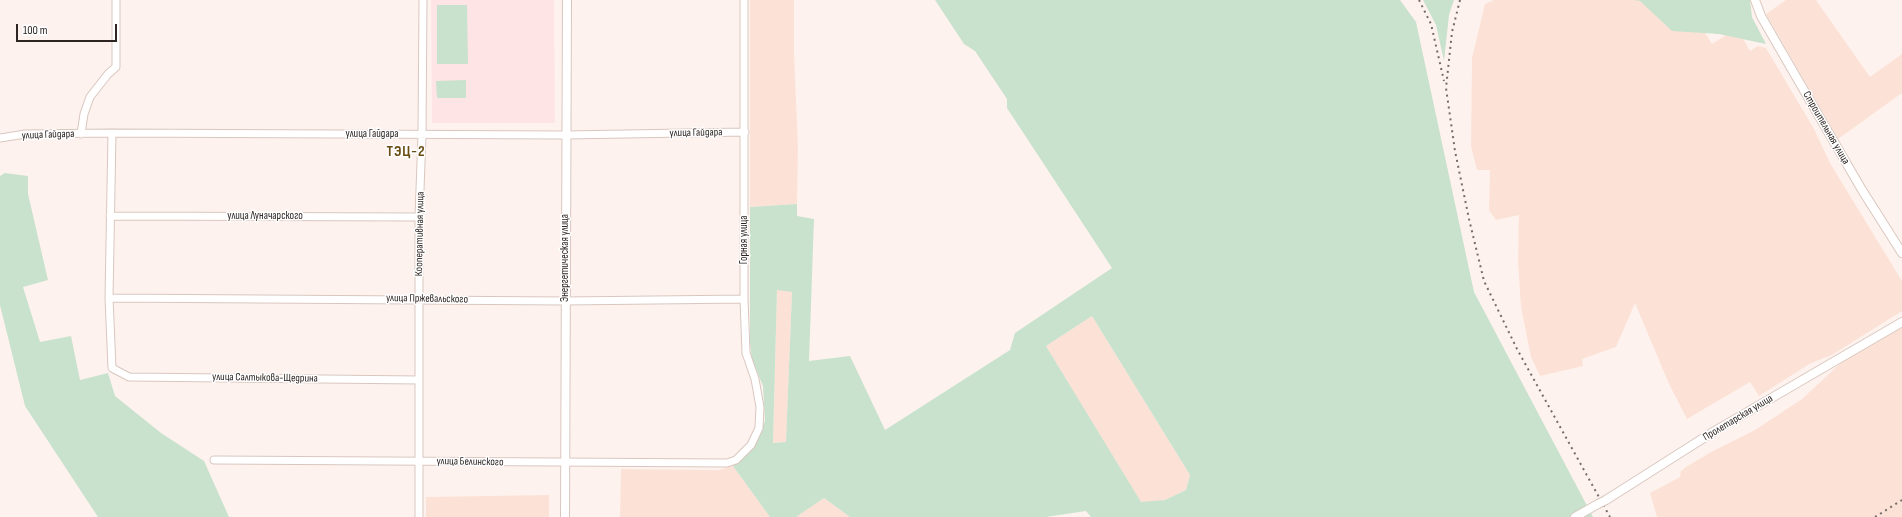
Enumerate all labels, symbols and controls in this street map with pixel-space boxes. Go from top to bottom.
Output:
scale bar [18,16,119,42]
text: 100 m [23,23,48,38]
street label: Строительная улица [1800,89,1852,167]
street label: улица Гайдара [669,126,723,140]
street label: улица Гайдара [21,127,75,143]
street label: улица Гайдара [346,127,398,141]
district label: ТЭЦ-2 [386,143,426,161]
street label: Кооперативная улица [413,192,427,276]
street label: улица Луначарского [227,209,303,223]
street label: Энергетическая улица [558,214,572,302]
street label: Горная улица [737,216,751,264]
street label: улица Пржевальского [386,292,468,306]
street label: улица Салтыкова-Щедрина [212,370,318,386]
street label: Пролетарская улица [1701,392,1775,444]
street label: улица Белинского [436,455,504,469]

